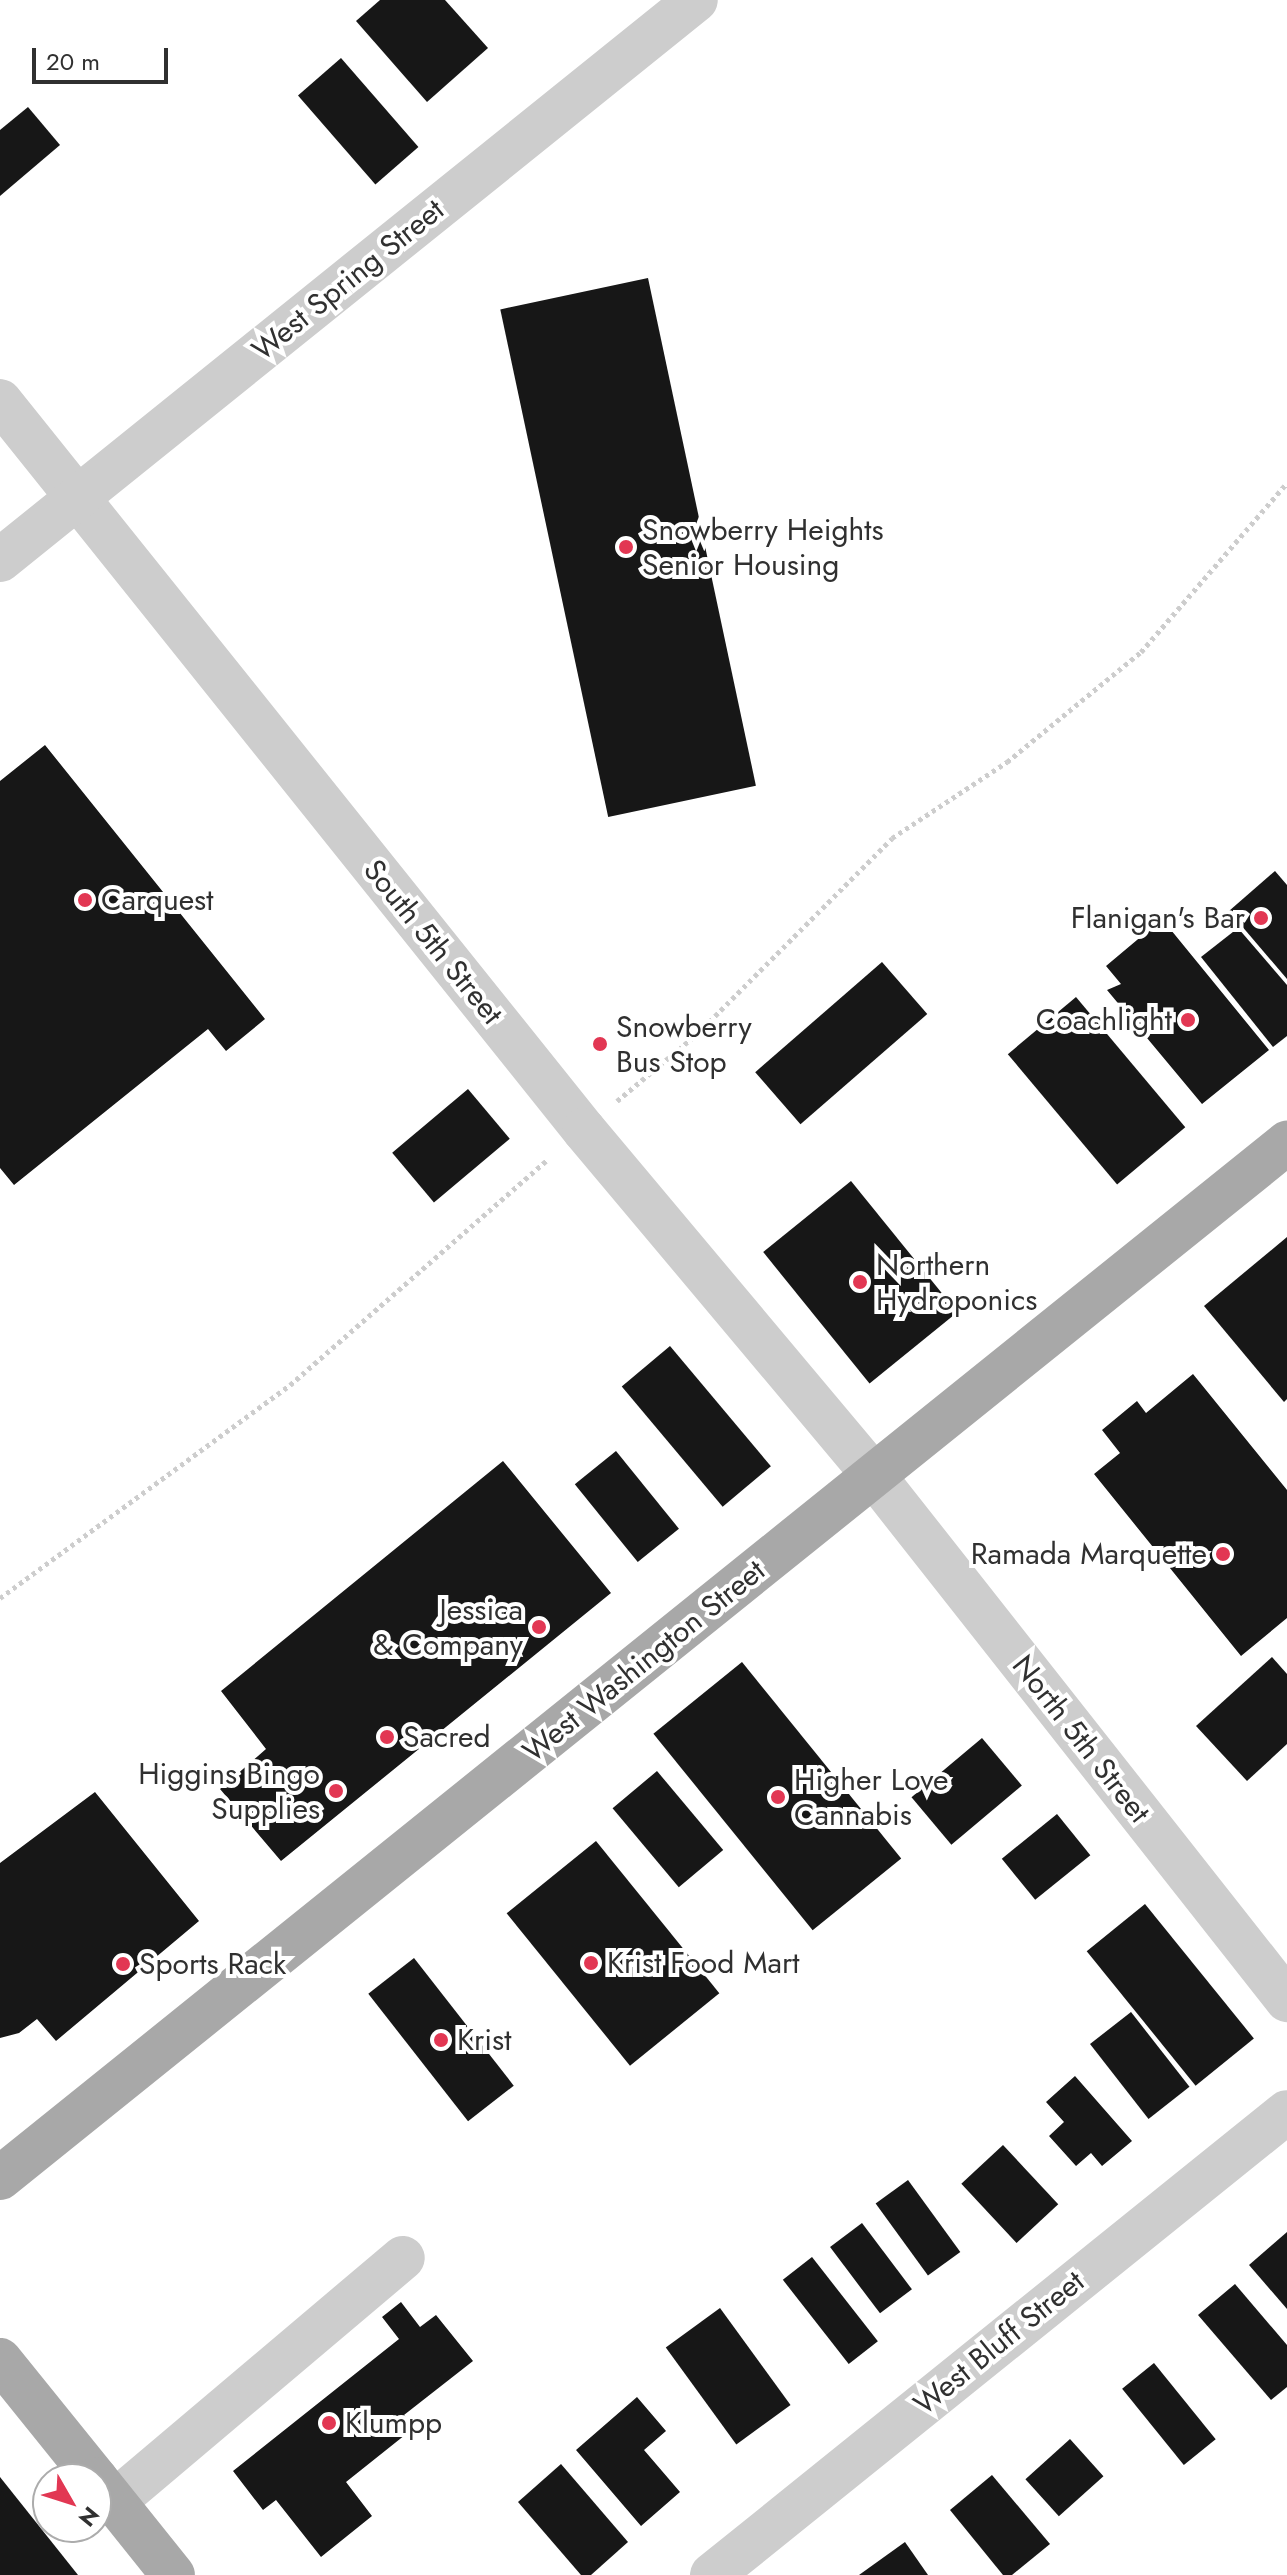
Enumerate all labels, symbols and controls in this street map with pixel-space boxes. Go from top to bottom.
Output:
scale bar [36,32,172,82]
text: 20 m [46,44,100,79]
street label: West Spring Street [245,192,451,368]
place label: Snowberry Heights Senior Housing [642,512,884,582]
marker: Snowberry Heights Senior Housing [617,538,635,556]
street label: South 5th Street [356,853,510,1031]
place label: Carquest [101,882,213,918]
marker: Carquest [76,891,94,909]
place label: Flanigan's Bar [1071,900,1245,936]
marker: Flanigan's Bar [1252,909,1270,927]
place label: Coachlight [1036,1002,1172,1038]
place label: Snowberry Bus Stop [616,1009,752,1080]
marker: Coachlight [1179,1011,1197,1029]
marker: Snowberry Bus Stop [591,1035,609,1053]
place label: Northern Hydroponics [876,1247,1037,1318]
marker: Northern Hydroponics [851,1273,869,1291]
place label: Ramada Marquette [971,1536,1207,1572]
marker: Ramada Marquette [1214,1545,1232,1563]
street label: West Washington Street [516,1552,772,1770]
place label: Jessica & Company [373,1592,523,1662]
marker: Jessica & Company [530,1618,548,1636]
street label: North 5th Street [1005,1648,1157,1830]
place label: Sacred [403,1719,491,1755]
marker: Sacred [378,1728,396,1746]
place label: Higgins Bingo Supplies [138,1756,320,1826]
place label: Higher Love Cannabis [794,1762,948,1832]
marker: Higgins Bingo Supplies [327,1782,345,1800]
marker: Higher Love Cannabis [769,1788,787,1806]
place label: Krist Food Mart [607,1945,800,1981]
place label: Sports Rack [139,1946,286,1982]
marker: Krist Food Mart [582,1954,600,1972]
marker: Sports Rack [114,1955,132,1973]
place label: Krist [457,2022,511,2058]
marker: Krist [432,2031,450,2049]
street label: West Bluff Street [907,2264,1091,2422]
place label: Klumpp [345,2405,442,2441]
marker: Klumpp [320,2414,338,2432]
north arrow [32,2463,112,2543]
text: N [71,2500,107,2534]

